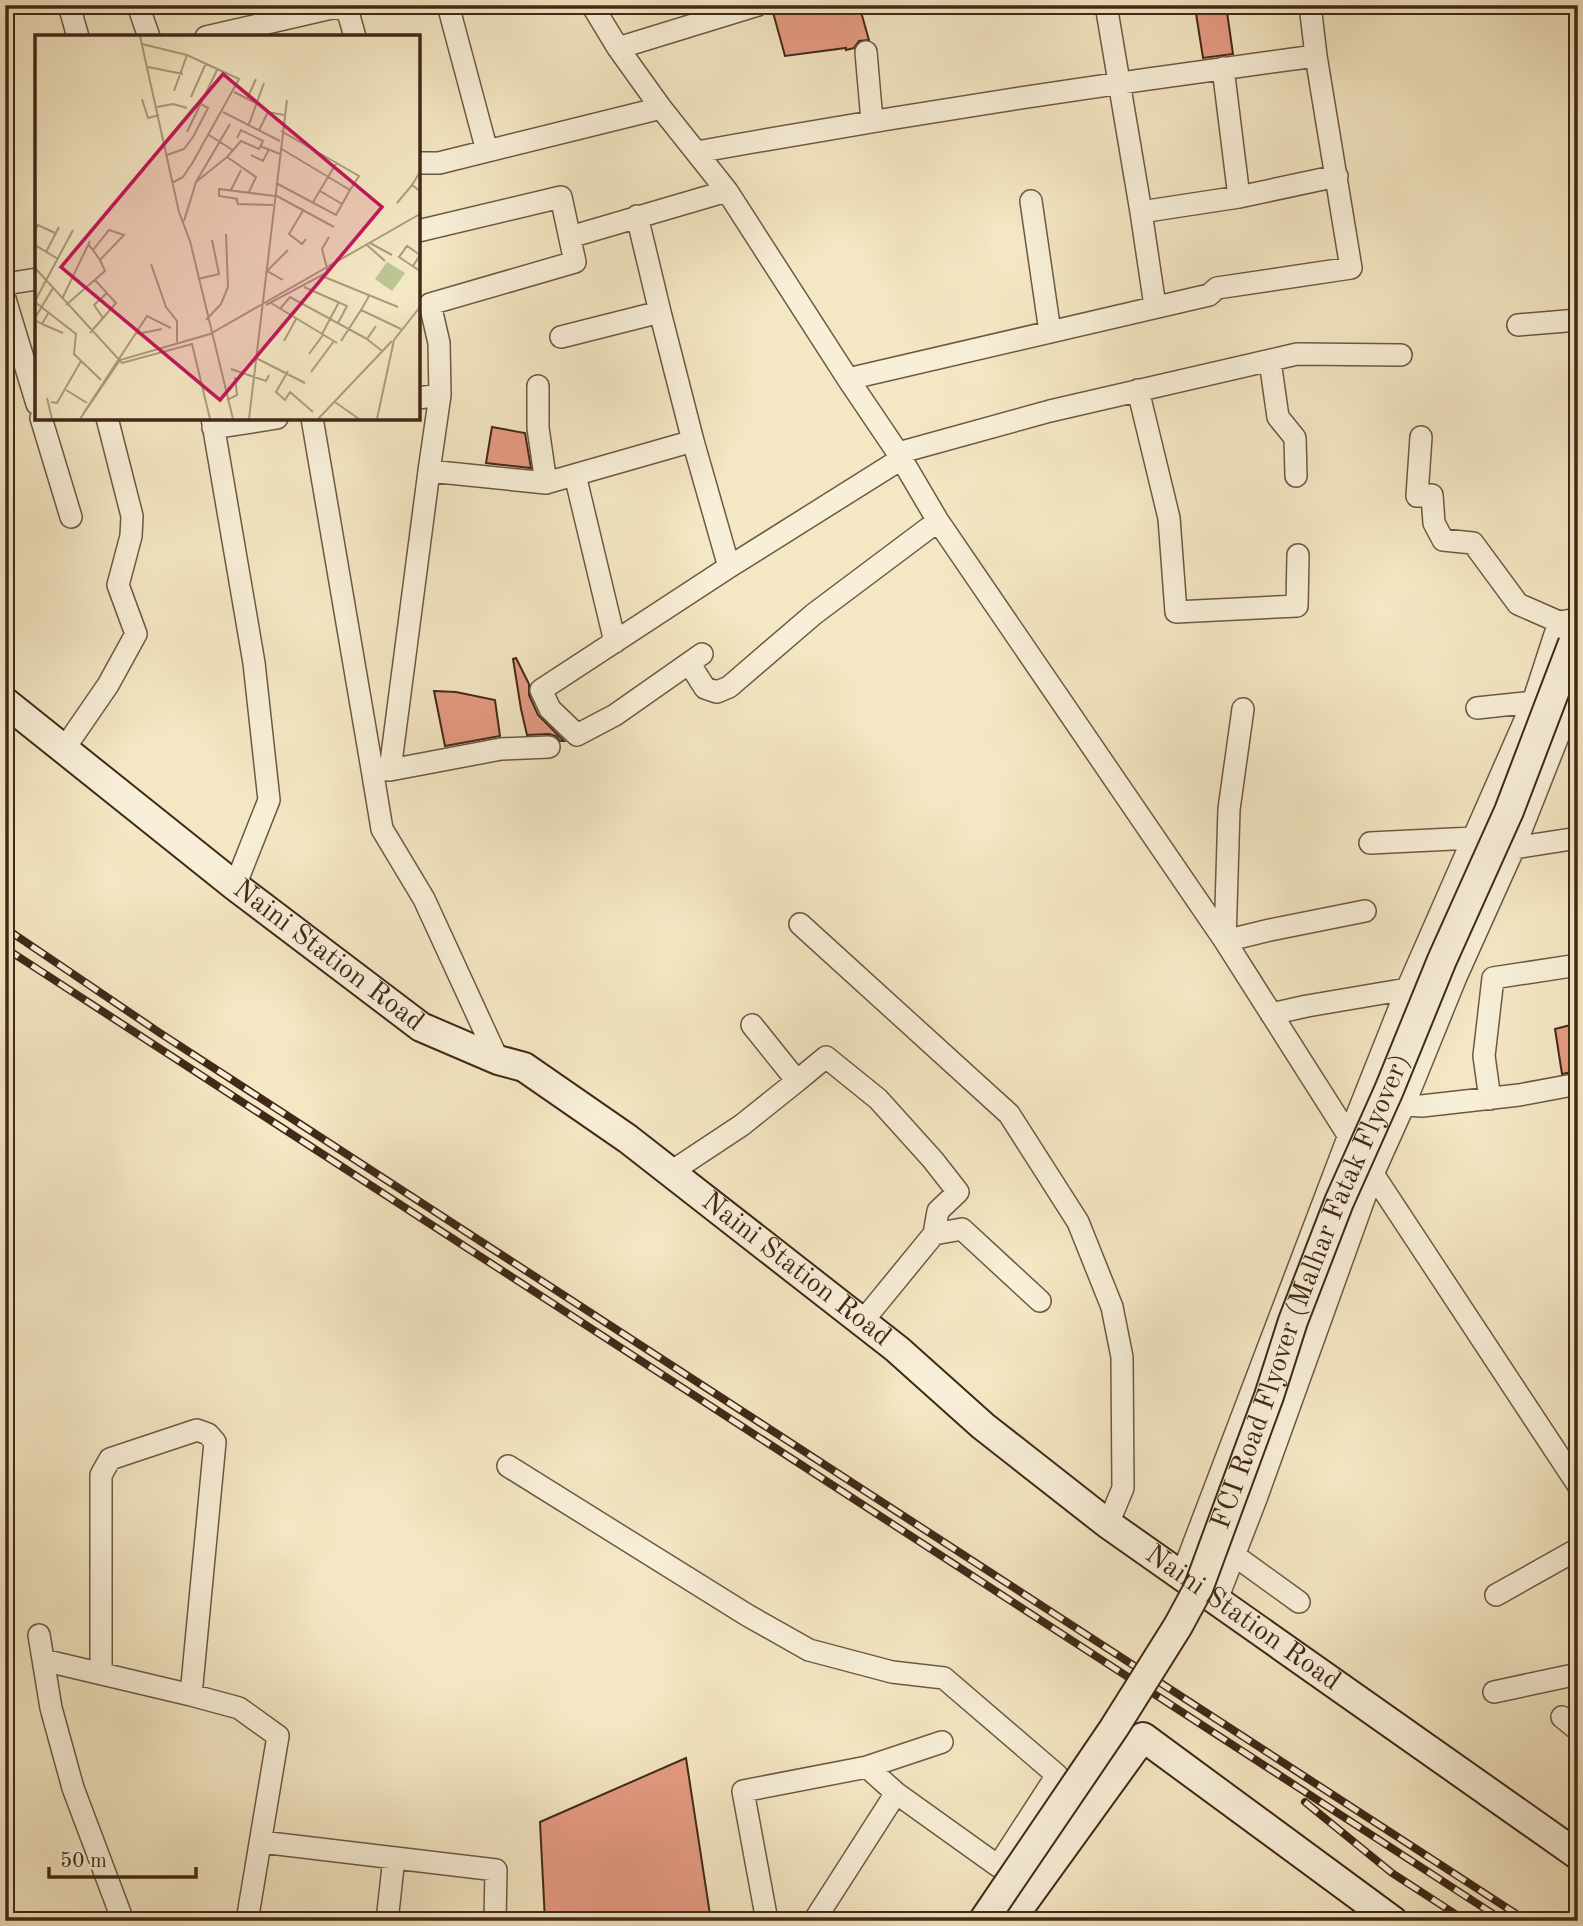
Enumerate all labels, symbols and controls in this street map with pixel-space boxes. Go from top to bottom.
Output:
inset map [35,35,420,420]
street label: Naini Station Road [227,875,428,1037]
street label: FCI Road Flyover (Malhar Fatak Flyover) [1207,1050,1416,1533]
street label: Naini Station Road [696,1188,896,1352]
street label: Naini Station Road [1140,1541,1345,1697]
scale bar [49,1835,196,1879]
text: 50 m [60,1851,107,1872]

